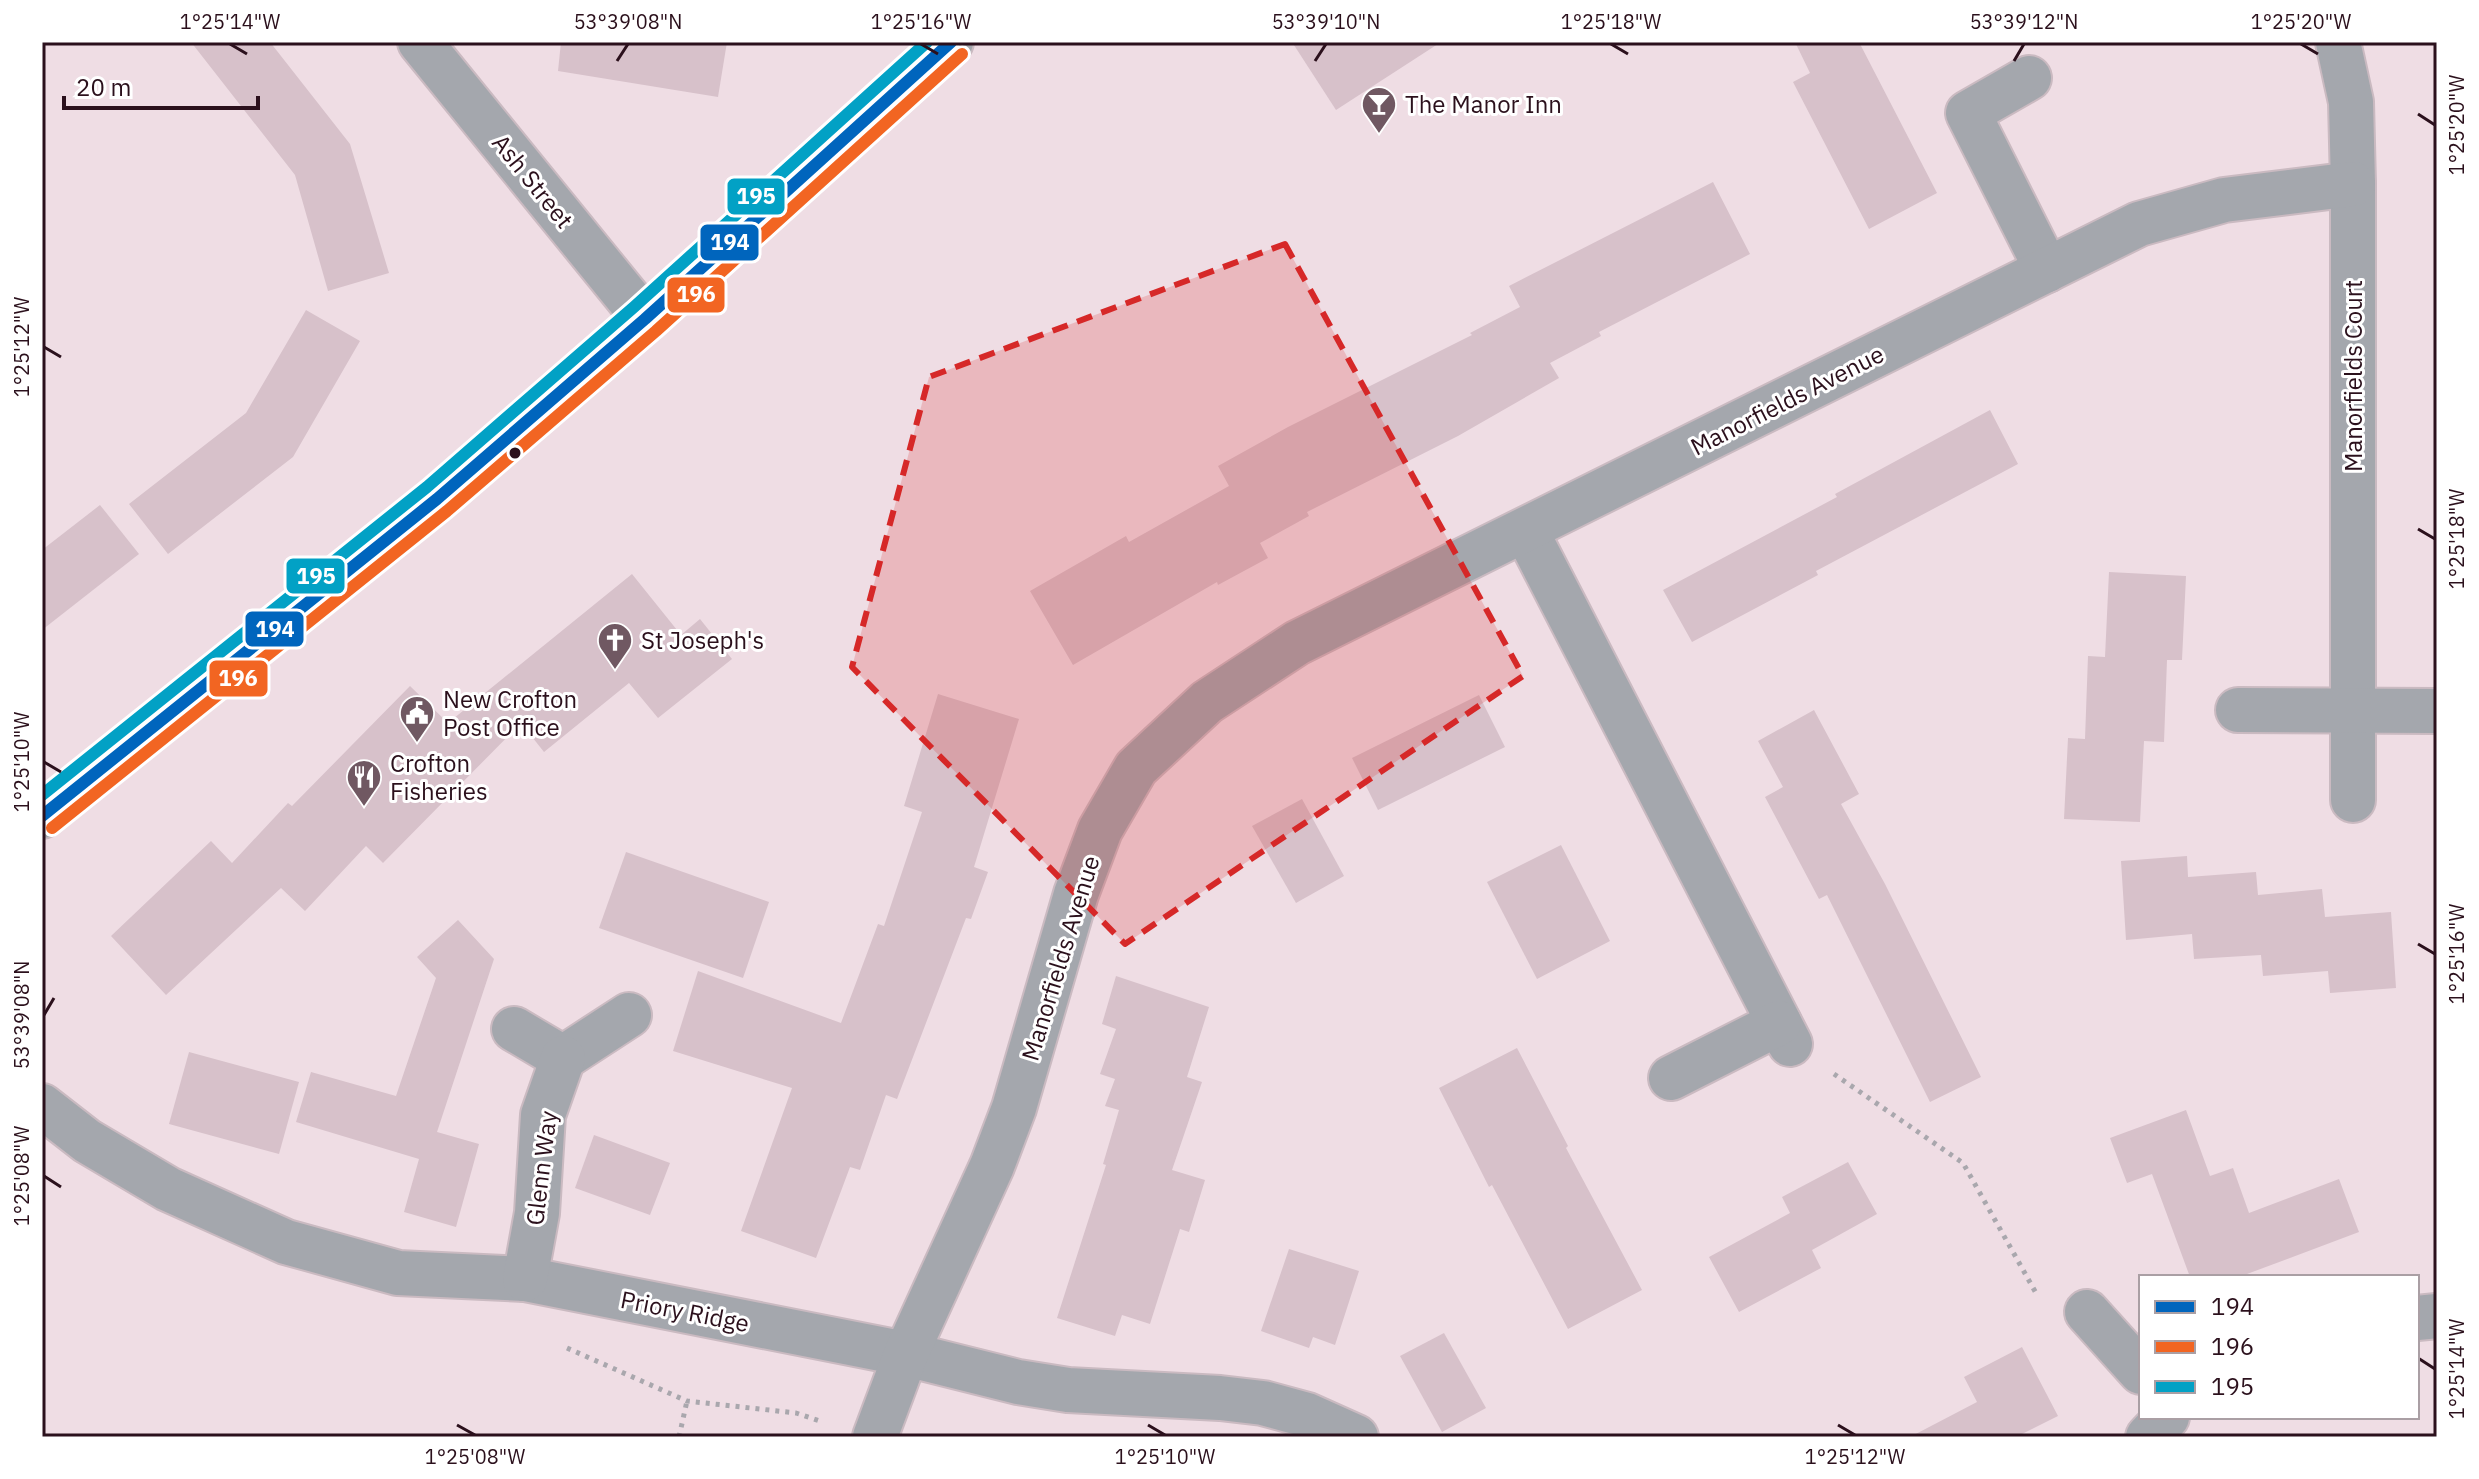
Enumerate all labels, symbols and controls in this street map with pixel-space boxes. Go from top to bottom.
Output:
text: 1°25'14"W [180,8,281,35]
text: 53°39'08"N [574,8,682,35]
text: 1°25'16"W [871,8,972,35]
text: 53°39'10"N [1272,8,1380,35]
text: 1°25'18"W [1561,8,1662,35]
text: 53°39'12"N [1970,8,2078,35]
text: 1°25'20"W [2251,8,2352,35]
scale bar [64,60,258,110]
text: 20 m [76,71,131,103]
text: 1°25'20"W [2443,74,2470,175]
bar icon: The Manor Inn [1360,85,1398,135]
place label: The Manor Inn [1405,88,1562,120]
street label: Ash Street [485,127,581,235]
line badge: 195 [726,177,786,216]
text: 195 [736,181,776,210]
line badge: 194 [699,223,760,262]
text: 194 [710,227,750,256]
line badge: 196 [666,276,726,314]
text: 196 [676,279,716,308]
street label: Manorfields Court [2337,280,2369,472]
text: 1°25'12"W [8,296,35,397]
street label: Manorfields Avenue [1685,337,1889,463]
unlabelled marker [507,445,523,461]
text: 1°25'18"W [2443,488,2470,589]
line badge: 195 [285,557,346,595]
text: 195 [296,561,336,590]
line badge: 194 [244,610,305,648]
text: 194 [255,614,295,643]
church icon: St Joseph's [596,621,634,671]
place label: St Joseph's [641,624,764,656]
line badge: 196 [208,659,269,698]
text: 196 [218,663,258,692]
place label: New Crofton Post Office [443,683,577,743]
public building icon: New Crofton Post Office [398,694,436,744]
text: 1°25'10"W [8,711,35,812]
place label: Crofton Fisheries [390,747,488,807]
restaurant icon: Crofton Fisheries [345,758,383,808]
street label: Manorfields Avenue [1014,851,1106,1065]
text: 1°25'16"W [2443,903,2470,1004]
text: 53°39'08"N [8,961,35,1069]
street label: Glenn Way [518,1109,564,1227]
text: 1°25'08"W [8,1125,35,1226]
legend [2139,1275,2419,1419]
street label: Priory Ridge [618,1283,752,1339]
text: 194 [2211,1290,2254,1322]
text: 1°25'14"W [2443,1318,2470,1419]
text: 196 [2211,1330,2254,1362]
text: 195 [2211,1370,2254,1402]
text: 1°25'08"W [425,1443,526,1470]
text: 1°25'10"W [1115,1443,1216,1470]
text: 1°25'12"W [1805,1443,1906,1470]

